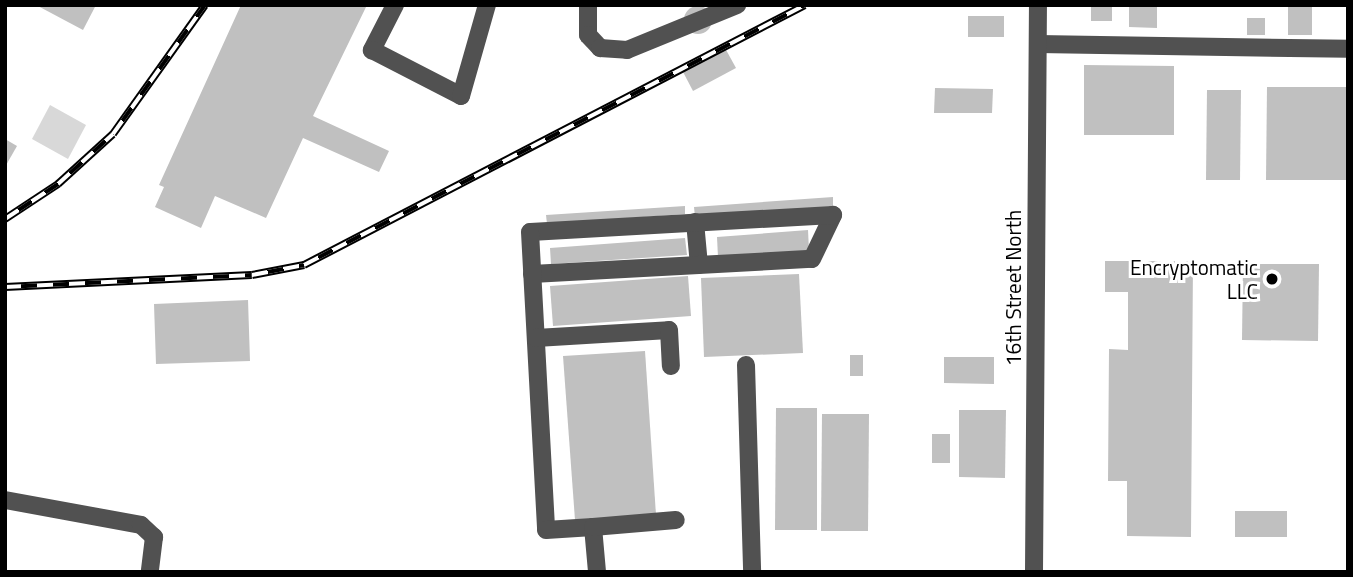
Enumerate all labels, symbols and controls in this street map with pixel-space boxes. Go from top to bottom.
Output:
street label: 16th Street North [1000,210,1026,366]
place label: Encryptomatic LLC [1130,254,1258,304]
marker: Encryptomatic LLC [1264,271,1280,287]

